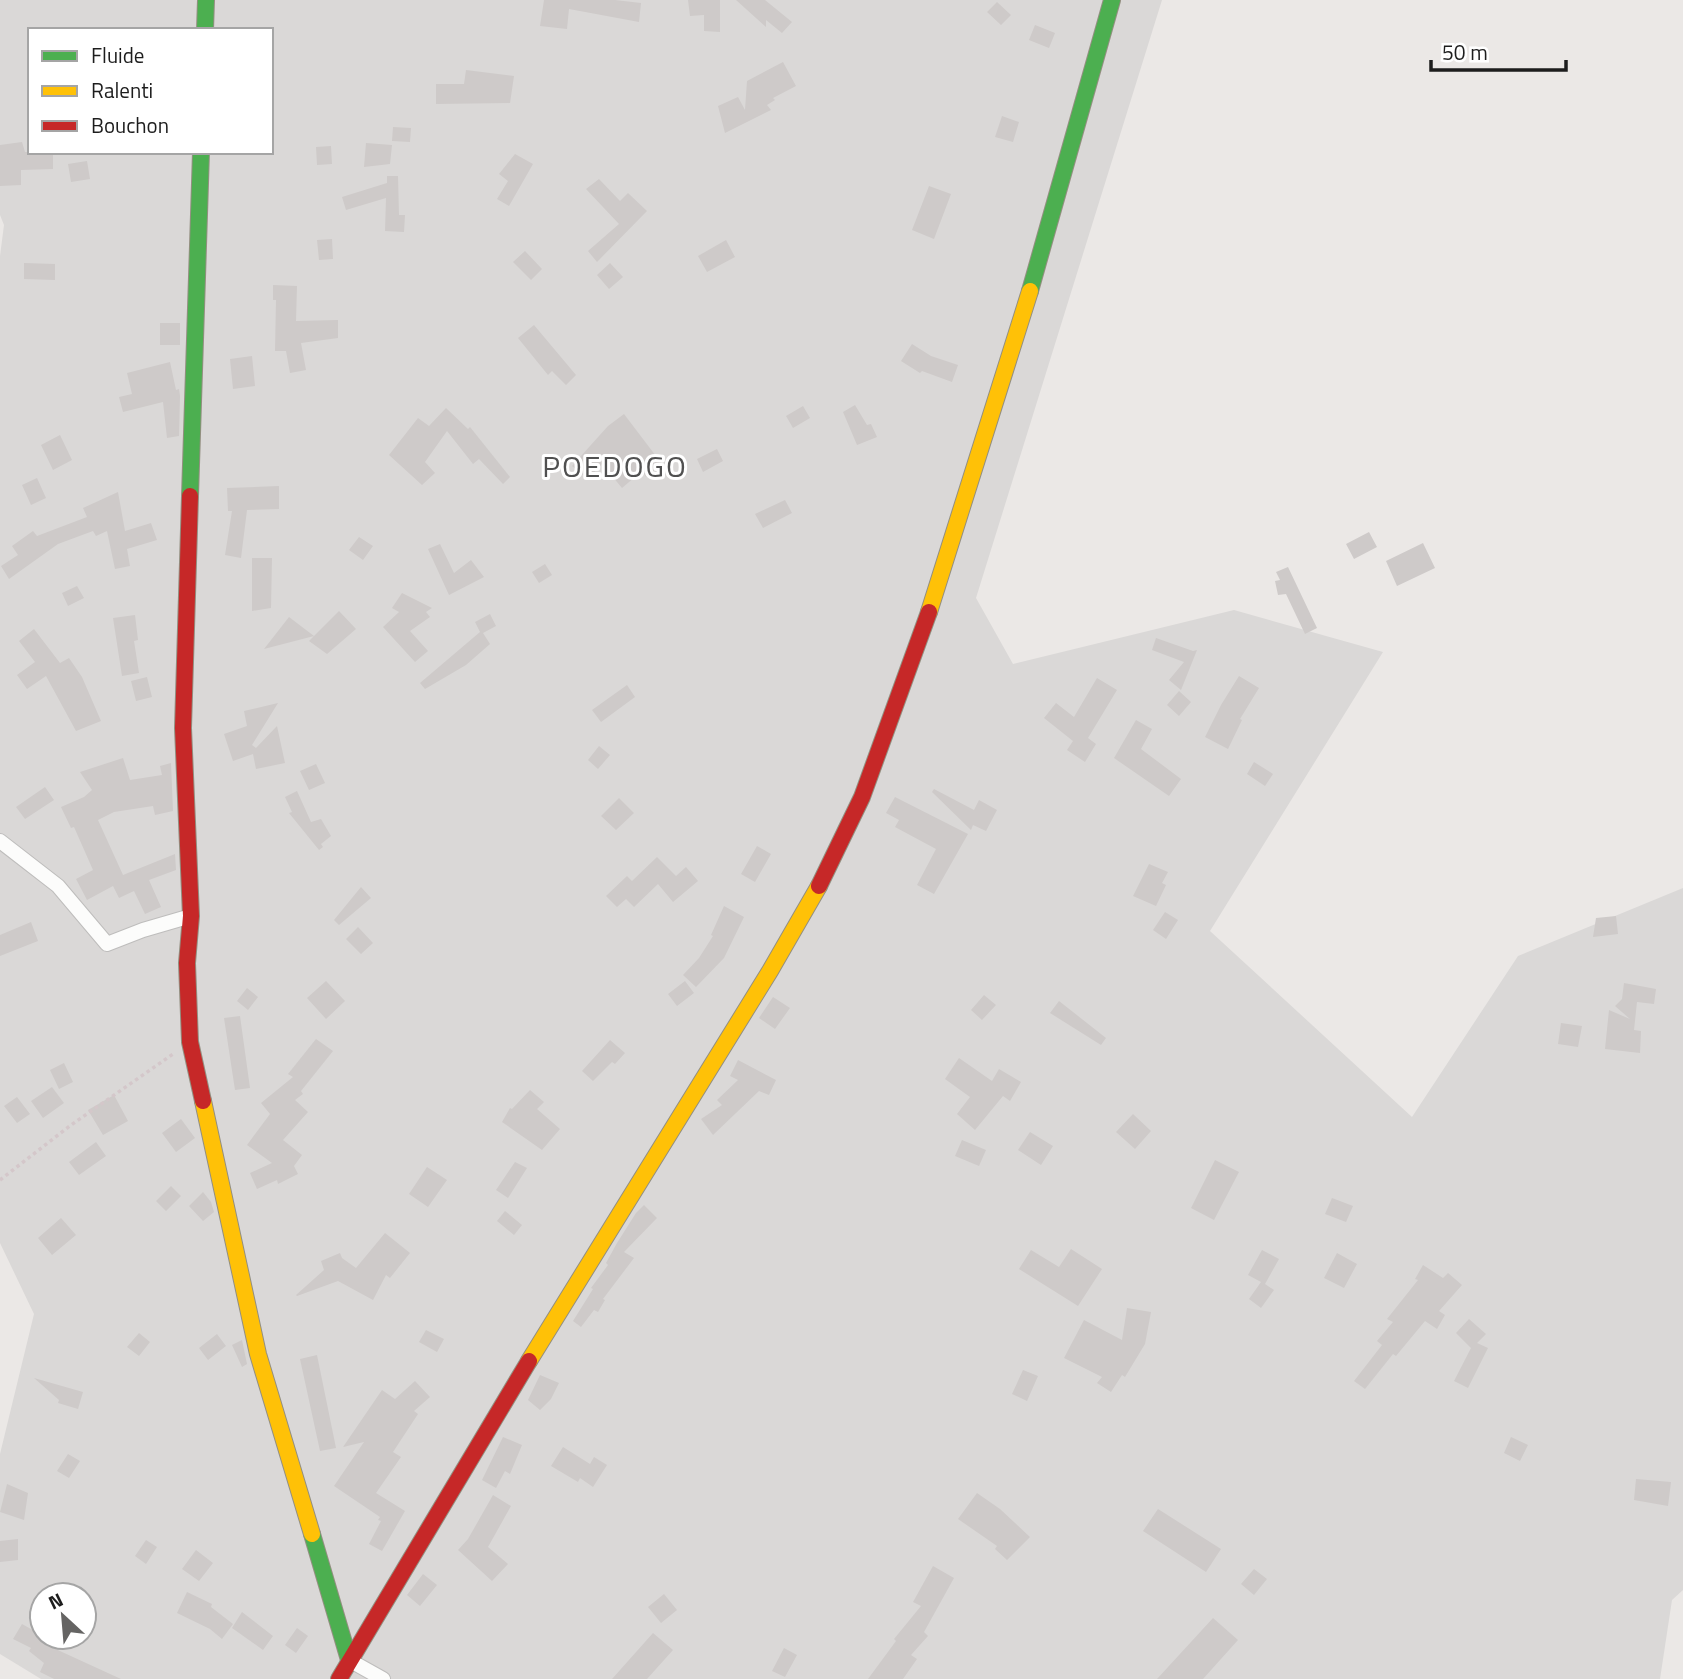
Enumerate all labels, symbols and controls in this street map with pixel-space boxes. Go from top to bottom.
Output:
legend [28,28,273,154]
scale bar [1431,28,1566,72]
text: 50 m [1442,36,1488,68]
text: Fluide [91,39,144,71]
text: Ralenti [91,74,153,106]
text: Bouchon [91,109,169,141]
district label: POEDOGO [542,443,688,489]
north arrow [28,1581,98,1651]
text: N [43,1584,68,1616]

